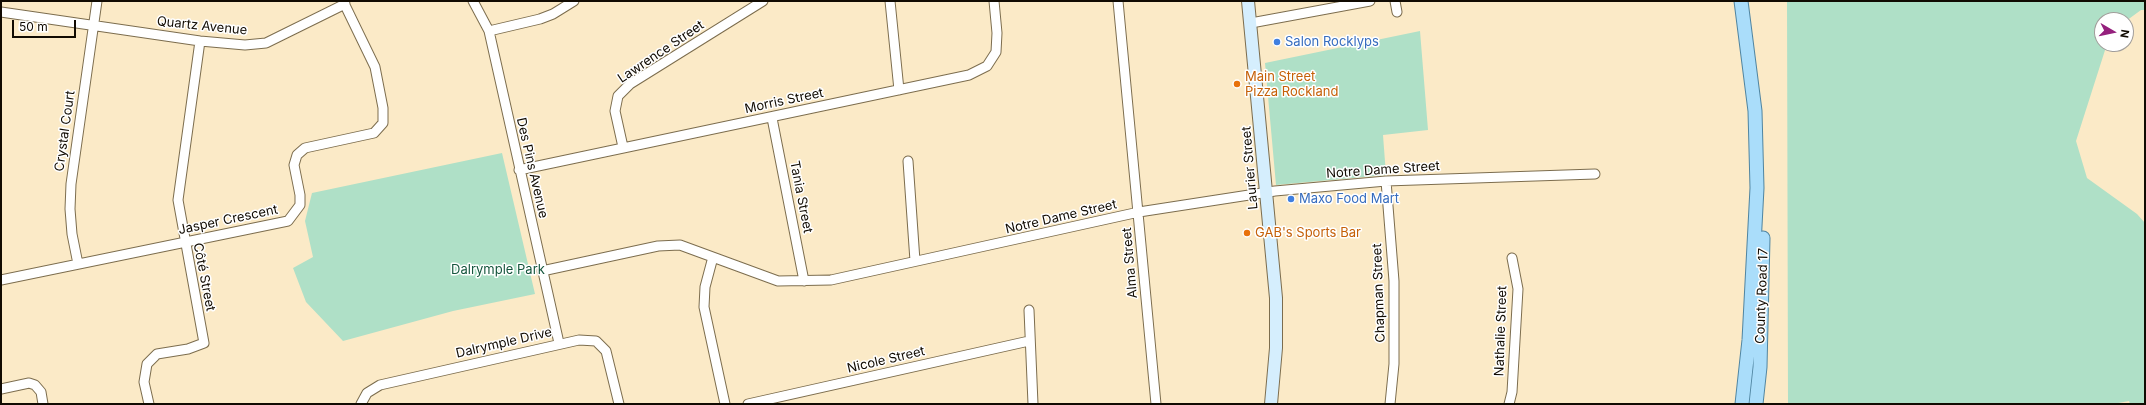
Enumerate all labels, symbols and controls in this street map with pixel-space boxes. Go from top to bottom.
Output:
scale bar [14,12,78,38]
north arrow [2094,12,2134,52]
street label: Quartz Avenue [156,13,248,39]
street label: Lawrence Street [615,17,707,87]
text: 50 m [19,19,48,34]
text: N [2117,28,2132,39]
place label: Salon Rocklyps [1285,34,1379,50]
marker: Salon Rocklyps [1272,37,1282,47]
place label: Main Street Pizza Rockland [1245,69,1338,100]
marker: Main Street Pizza Rockland [1232,79,1242,89]
street label: Morris Street [743,85,825,117]
street label: Crystal Court [52,90,78,172]
street label: Des Pins Avenue [513,116,551,220]
street label: Laurier Street [1239,126,1261,210]
street label: Notre Dame Street [1326,158,1440,182]
street label: Tania Street [786,160,816,234]
place label: Maxo Food Mart [1299,191,1399,207]
marker: Maxo Food Mart [1286,194,1296,204]
street label: Notre Dame Street [1004,197,1118,237]
street label: Jasper Crescent [177,202,279,238]
place label: GAB's Sports Bar [1255,225,1361,241]
street label: Alma Street [1119,227,1141,299]
marker: GAB's Sports Bar [1242,228,1252,238]
street label: Côté Street [190,241,218,313]
street label: Chapman Street [1369,243,1389,343]
street label: County Road 17 [1753,248,1771,344]
park label: Dalrymple Park [451,262,545,278]
street label: Nathalie Street [1492,285,1510,377]
street label: Dalrymple Drive [454,324,554,362]
street label: Nicole Street [846,343,926,377]

